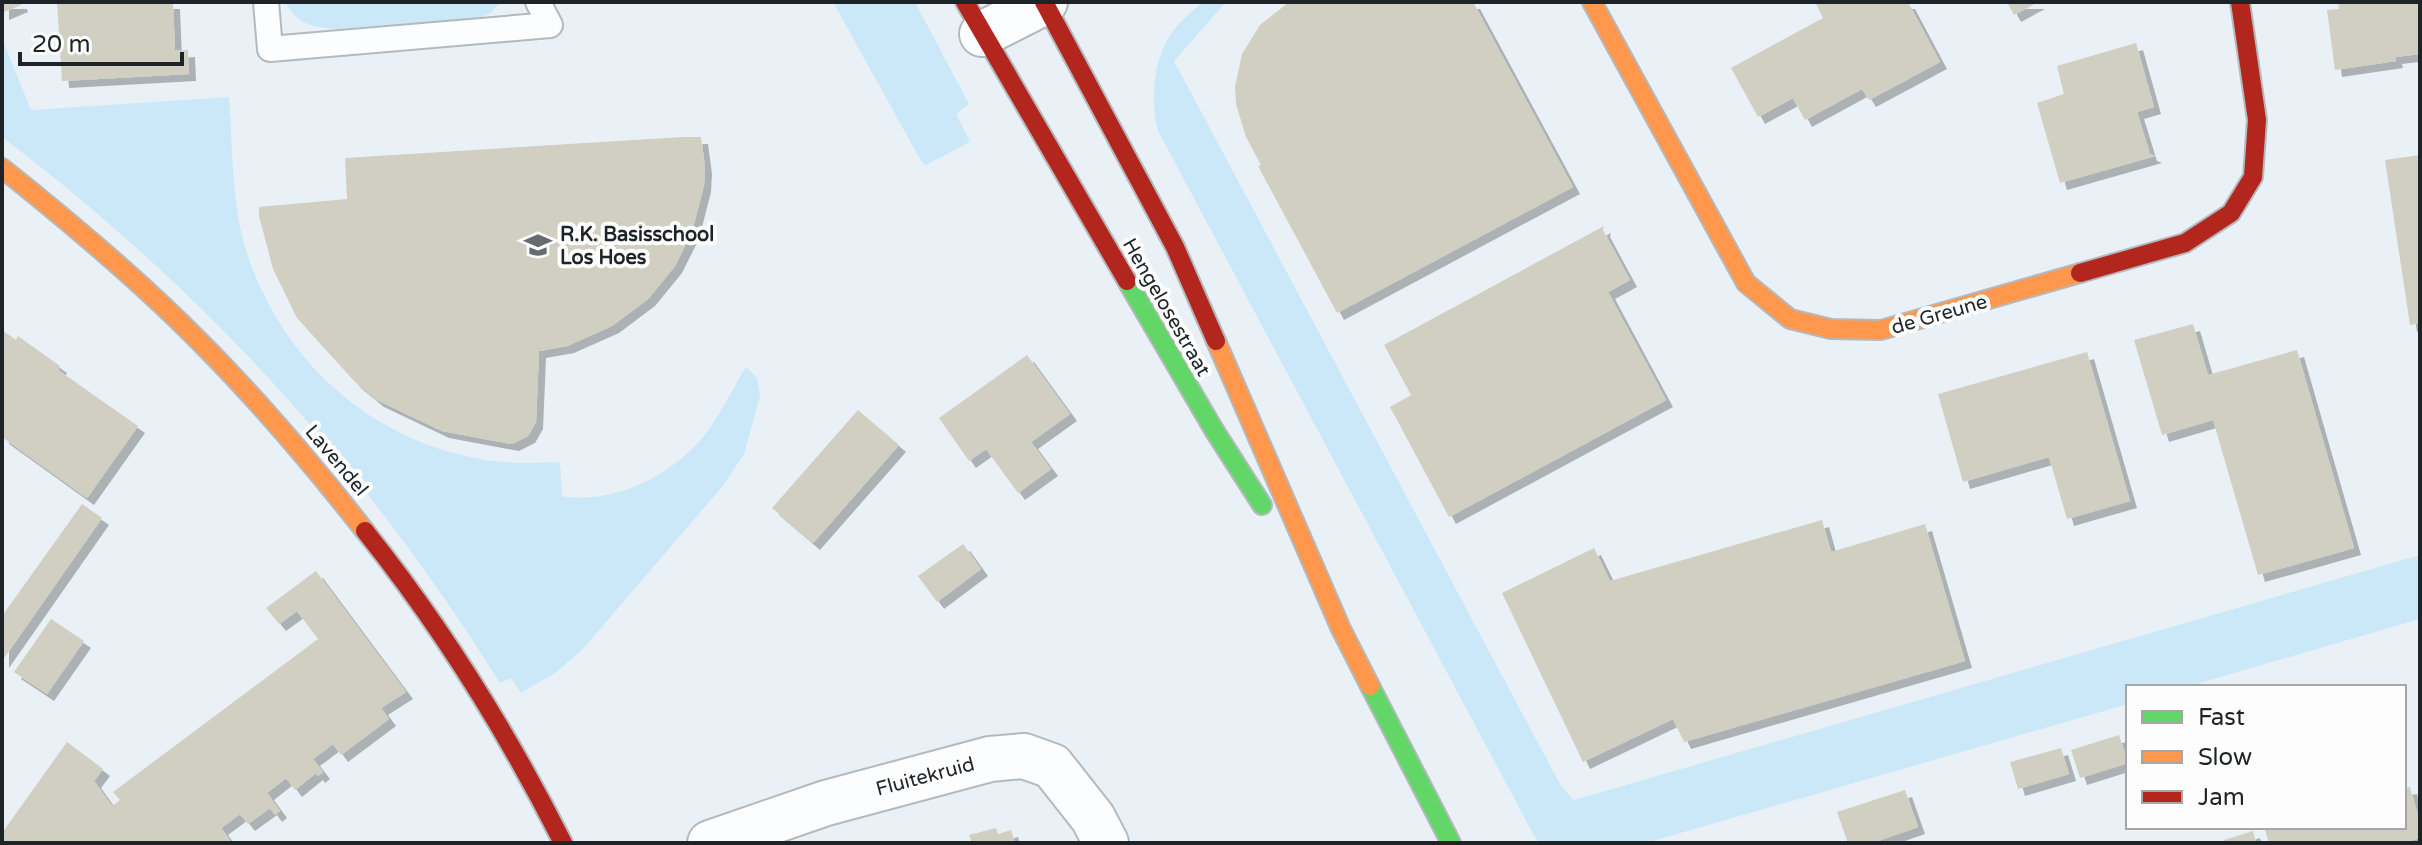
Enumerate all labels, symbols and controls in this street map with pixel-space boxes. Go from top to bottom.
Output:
scale bar [20,16,182,66]
text: 20 m [32,30,90,59]
place label: R.K. Basisschool Los Hoes [560,223,714,270]
school or university icon: R.K. Basisschool Los Hoes [523,230,553,260]
street label: Hengelosestraat [1117,234,1215,381]
street label: de Greune [1889,290,1990,340]
street label: Lavendel [300,420,373,501]
legend [2126,685,2406,829]
text: Fast [2198,703,2245,732]
text: Slow [2198,743,2252,772]
street label: Fluitekruid [873,752,977,802]
text: Jam [2198,783,2245,812]

